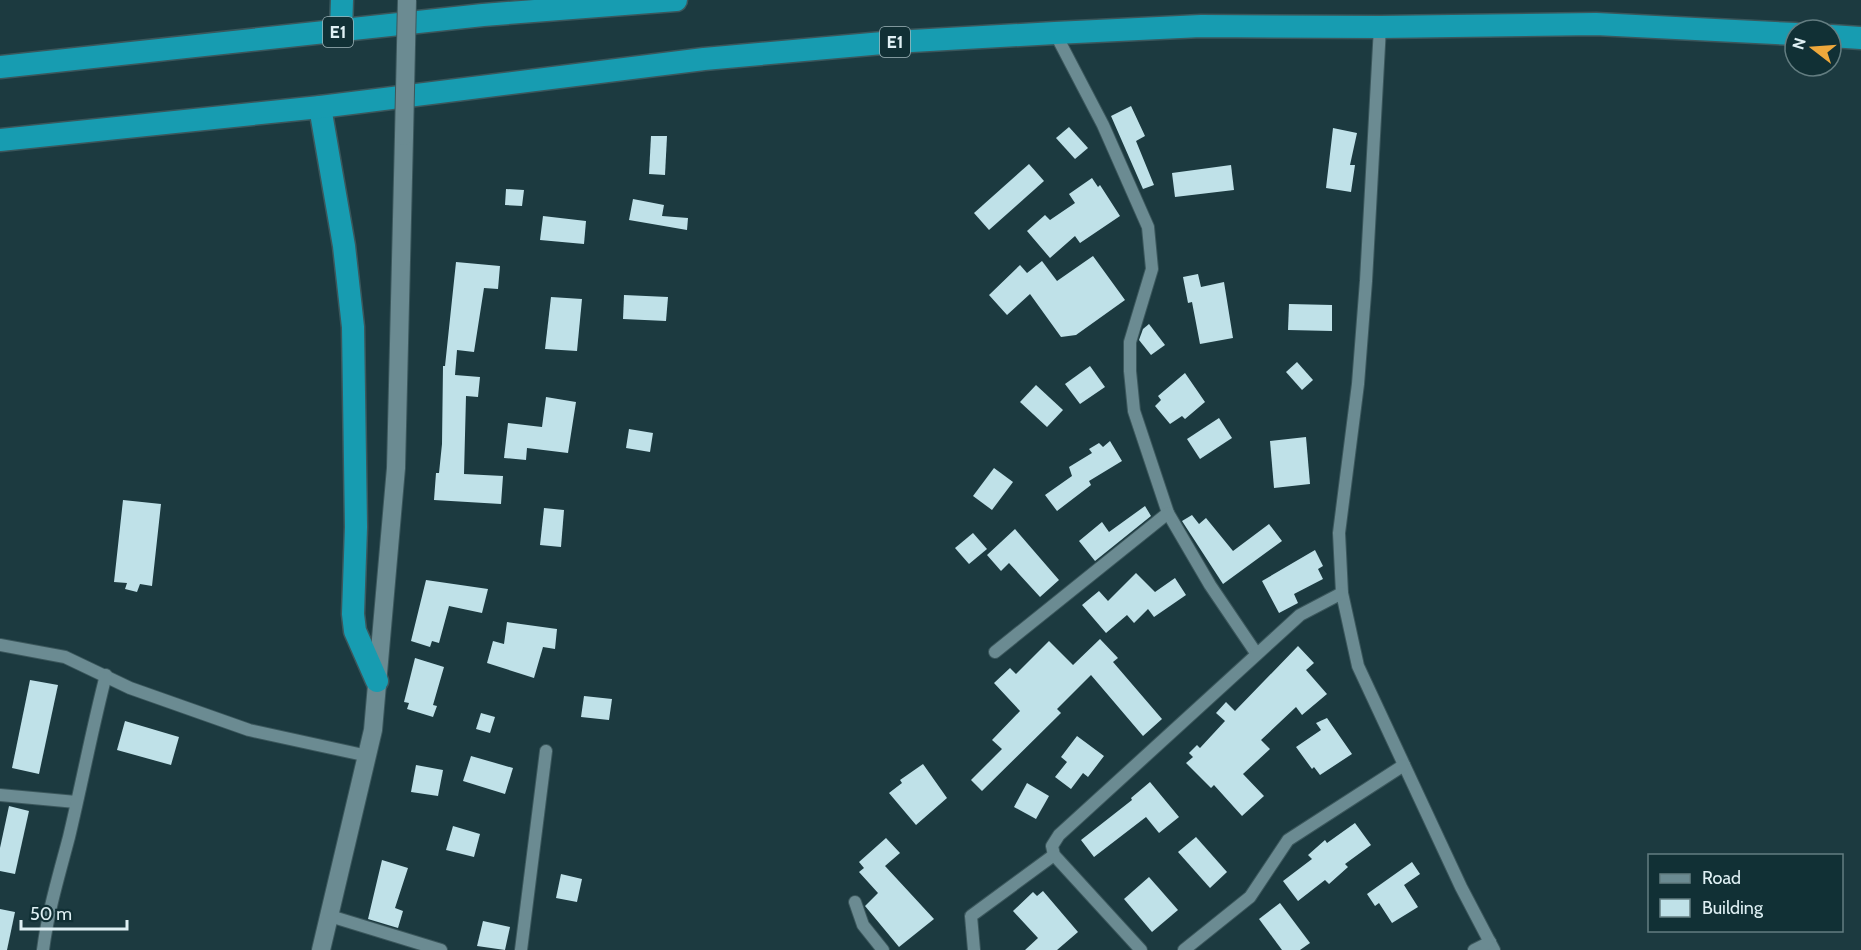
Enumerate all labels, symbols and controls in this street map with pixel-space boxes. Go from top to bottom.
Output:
road number: E1 [323,17,353,47]
north arrow [1783,18,1843,78]
road number: E1 [880,27,910,57]
text: N [1788,36,1810,52]
legend [1648,854,1843,932]
text: Road [1702,867,1741,889]
scale bar [21,893,128,931]
text: Building [1702,897,1764,919]
text: 50 m [30,903,72,925]

